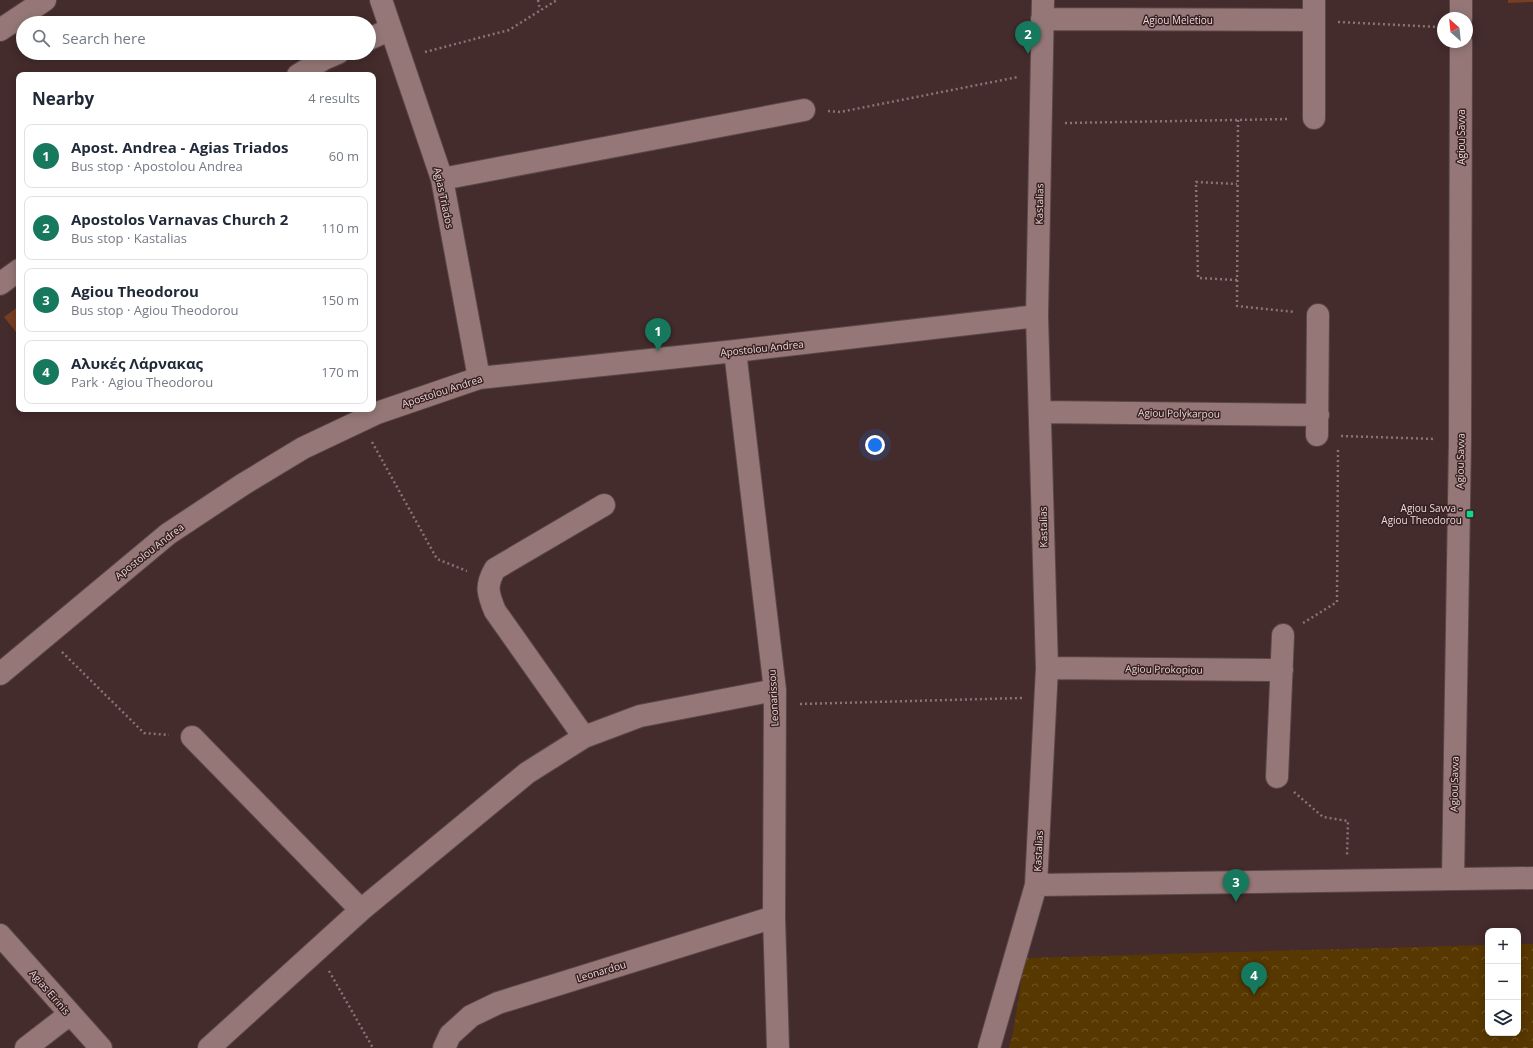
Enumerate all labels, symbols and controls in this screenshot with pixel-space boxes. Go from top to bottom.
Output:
north arrow [1437,12,1473,48]
street label: Agiou Meletiou [1143,13,1213,27]
search box [16,16,376,60]
pin: 2 [1015,21,1041,54]
icon: search [30,27,52,49]
text: Search here [62,28,146,48]
text: Nearby [32,87,94,110]
text: 4 results [308,89,360,107]
street label: Agiou Savva [1454,109,1468,165]
text: Apost. Andrea - Agias Triados [71,137,289,157]
text: 1 [42,147,50,165]
text: 60 m [329,147,359,165]
text: Bus stop · Apostolou Andrea [71,157,243,175]
street label: Agias Triados [431,166,457,230]
street label: Kastalias [1032,183,1046,225]
text: Apostolos Varnavas Church 2 [71,209,288,229]
text: 2 [42,219,50,237]
text: 110 m [321,219,359,237]
text: Bus stop · Kastalias [71,229,187,247]
text: Agiou Theodorou [71,281,199,301]
text: 3 [42,291,50,309]
text: 150 m [321,291,359,309]
text: Bus stop · Agiou Theodorou [71,301,239,319]
pin: 1 [645,318,671,351]
street label: Apostolou Andrea [720,337,804,359]
text: Αλυκές Λάρνακας [71,353,203,373]
text: 4 [42,363,50,381]
text: 170 m [321,363,359,381]
street label: Apostolou Andrea [400,371,484,411]
text: Park · Agiou Theodorou [71,373,213,391]
street label: Agiou Polykarpou [1138,405,1220,421]
street label: Agiou Savva [1453,433,1467,489]
your location [865,435,885,455]
place label: Agiou Savva - Agiou Theodorou [1381,501,1462,527]
street label: Kastalias [1036,506,1050,548]
marker: Agiou Savva - Agiou Theodorou [1465,509,1475,519]
street label: Apostolou Andrea [112,520,186,582]
street label: Agiou Prokopiou [1125,661,1203,677]
street label: Leonarissou [765,669,781,727]
street label: Agiou Savva [1447,756,1461,812]
street label: Kastalias [1030,830,1046,872]
pin: 3 [1223,869,1249,902]
map controls [1485,928,1521,1036]
button: + [1485,928,1521,964]
street label: Leonardou [575,957,627,985]
pin: 4 [1241,962,1267,995]
button: − [1485,964,1521,1000]
street label: Agias Eirinis [27,967,74,1018]
button: layers [1485,1000,1521,1036]

